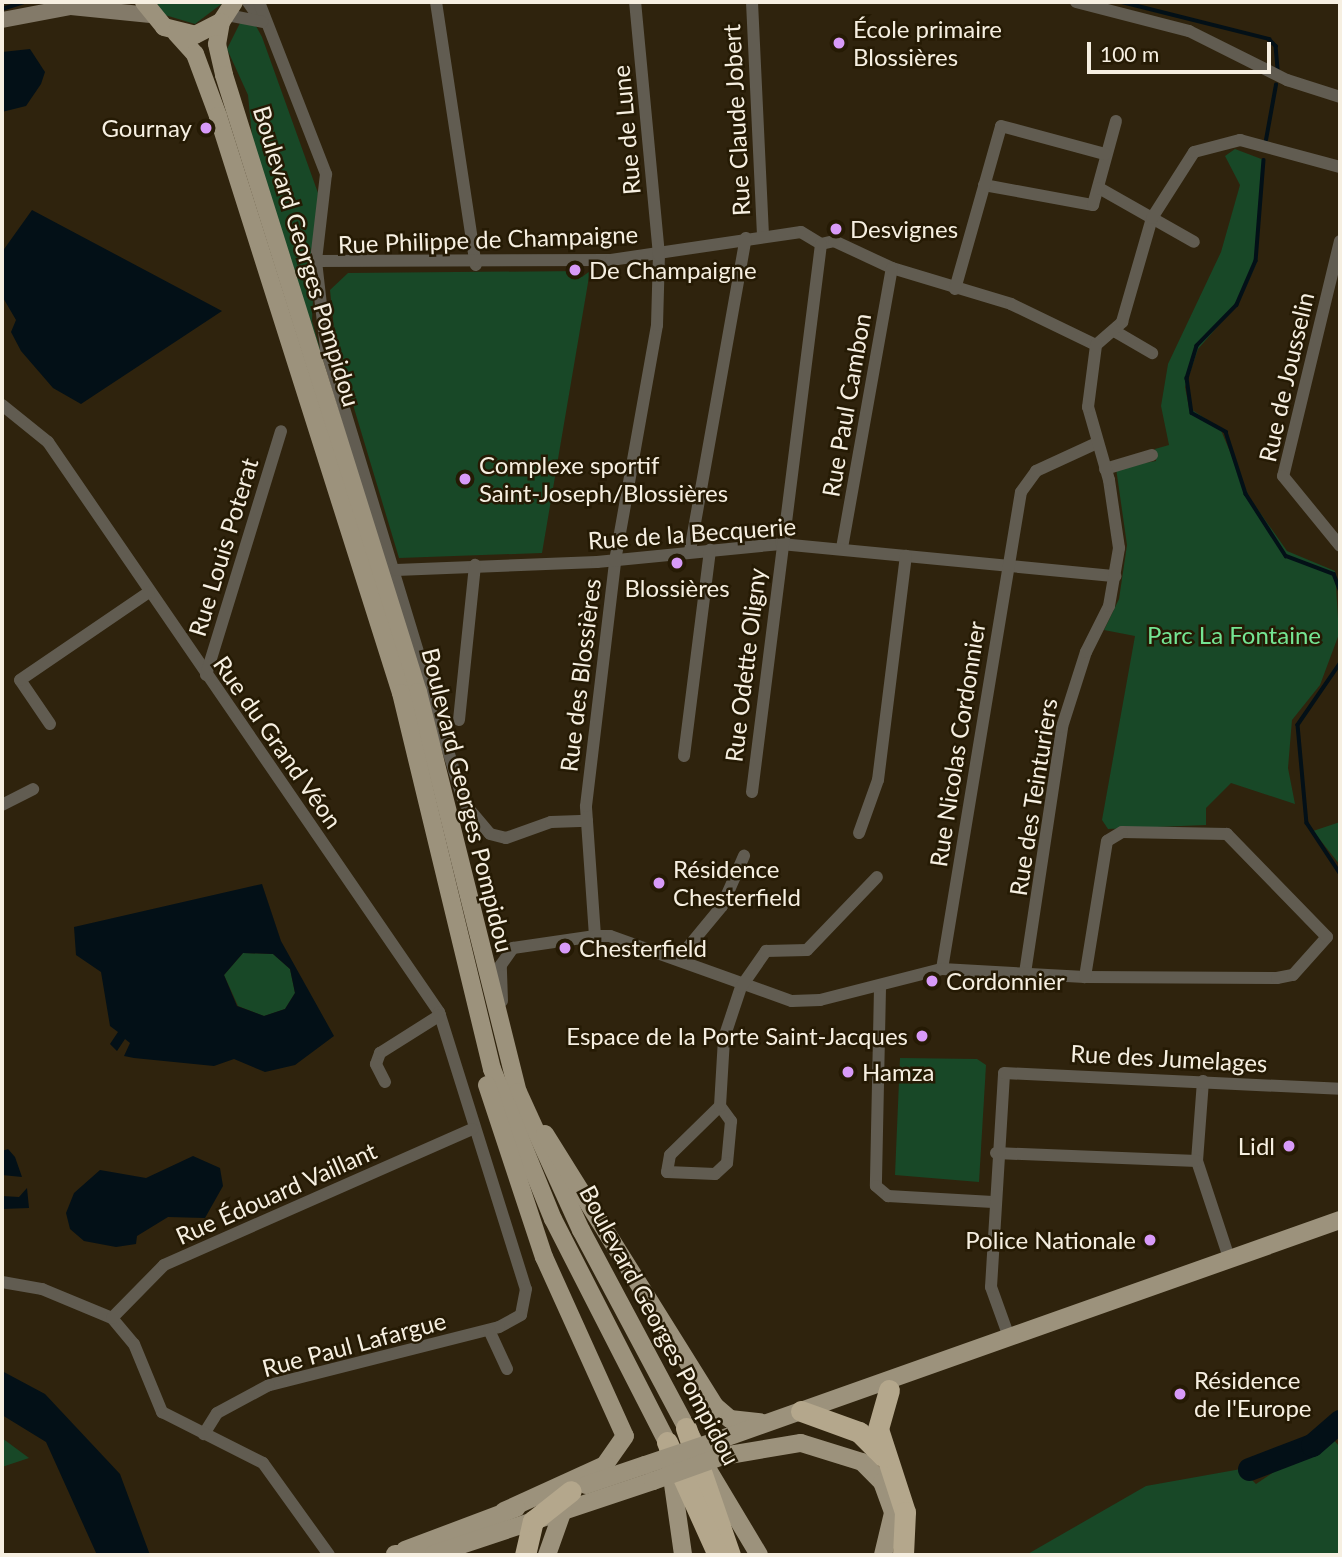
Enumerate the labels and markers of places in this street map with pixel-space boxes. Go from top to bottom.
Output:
place label: École primaire Blossières [853,15,1002,71]
marker: École primaire Blossières [831,35,847,51]
place label: Gournay [101,114,192,142]
marker: Gournay [198,120,214,136]
place label: Desvignes [850,215,958,243]
marker: Desvignes [828,221,844,237]
place label: De Champaigne [589,256,757,284]
marker: De Champaigne [567,262,583,278]
place label: Complexe sportif Saint-Joseph/Blossières [479,451,728,507]
marker: Complexe sportif Saint-Joseph/Blossières [457,471,473,487]
marker: Blossières [669,555,685,571]
place label: Blossières [624,574,730,602]
place label: Résidence Chesterfield [673,855,801,911]
marker: Résidence Chesterfield [651,875,667,891]
place label: Chesterfield [579,934,707,962]
marker: Chesterfield [557,940,573,956]
place label: Cordonnier [946,967,1065,995]
marker: Cordonnier [924,973,940,989]
place label: Espace de la Porte Saint-Jacques [566,1022,908,1050]
marker: Espace de la Porte Saint-Jacques [914,1028,930,1044]
place label: Hamza [862,1058,934,1086]
marker: Hamza [840,1064,856,1080]
place label: Lidl [1238,1132,1275,1160]
marker: Lidl [1281,1138,1297,1154]
place label: Police Nationale [965,1226,1136,1254]
marker: Police Nationale [1142,1232,1158,1248]
place label: Résidence de l'Europe [1194,1366,1312,1422]
marker: Résidence de l'Europe [1172,1386,1188,1402]

